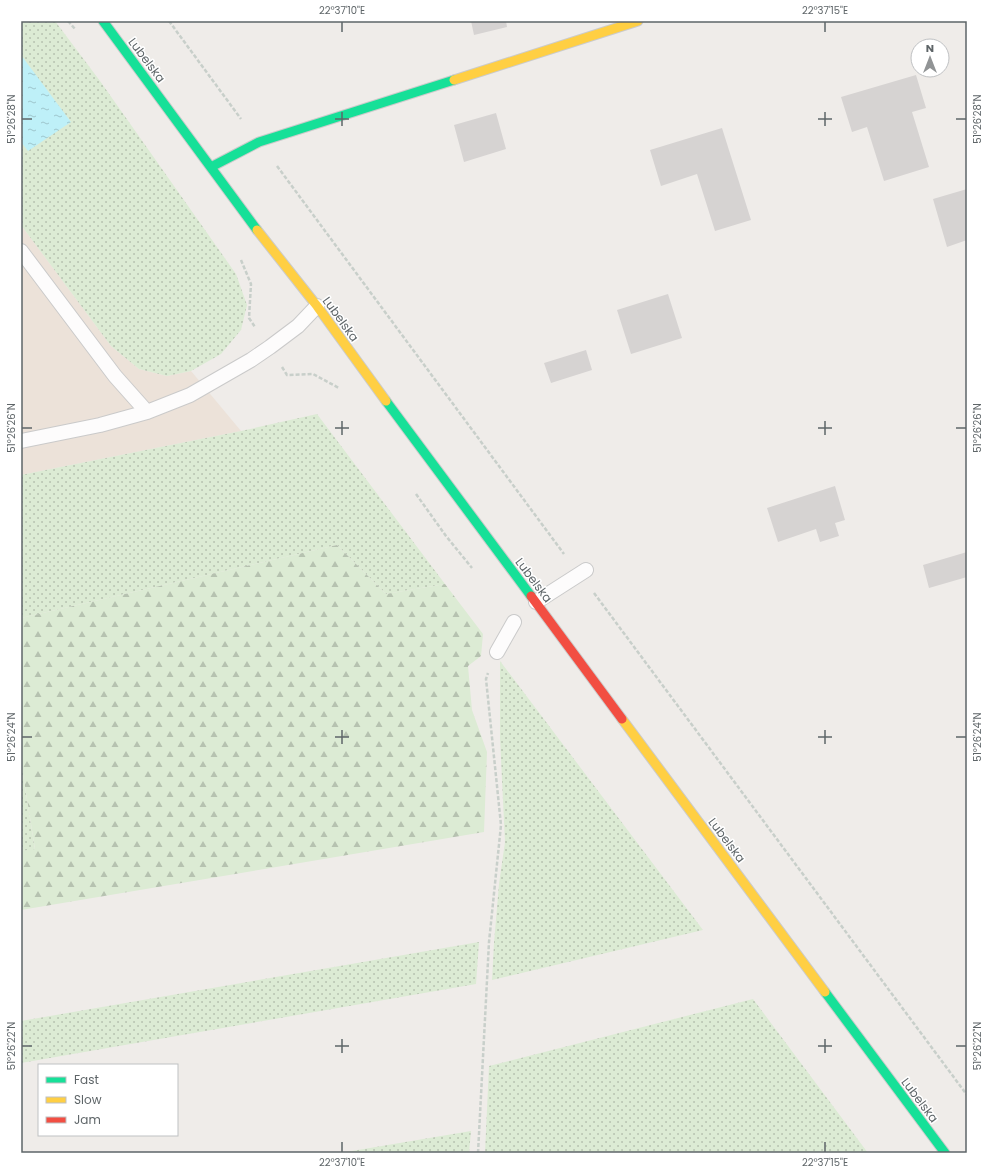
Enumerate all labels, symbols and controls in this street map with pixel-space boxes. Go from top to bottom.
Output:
text: 22°37'10"E [319,3,365,18]
text: 22°37'15"E [802,3,848,18]
street label: Lubelska [125,34,169,86]
north arrow [910,38,950,78]
text: N [926,40,934,56]
text: 51°26'28"N [4,94,19,144]
text: 51°26'28"N [970,94,985,144]
street label: Lubelska [319,293,363,345]
text: 51°26'26"N [4,403,19,453]
text: 51°26'26"N [970,403,985,453]
street label: Lubelska [512,554,556,606]
text: 51°26'24"N [4,712,19,762]
text: 51°26'24"N [970,712,985,762]
street label: Lubelska [705,814,749,866]
text: 51°26'22"N [4,1022,19,1070]
text: 51°26'22"N [970,1022,985,1070]
legend [38,1064,178,1136]
text: Fast [74,1071,99,1088]
street label: Lubelska [898,1074,942,1126]
text: Slow [74,1091,102,1108]
text: Jam [74,1111,101,1128]
text: 22°37'10"E [319,1155,365,1170]
text: 22°37'15"E [802,1155,848,1170]

